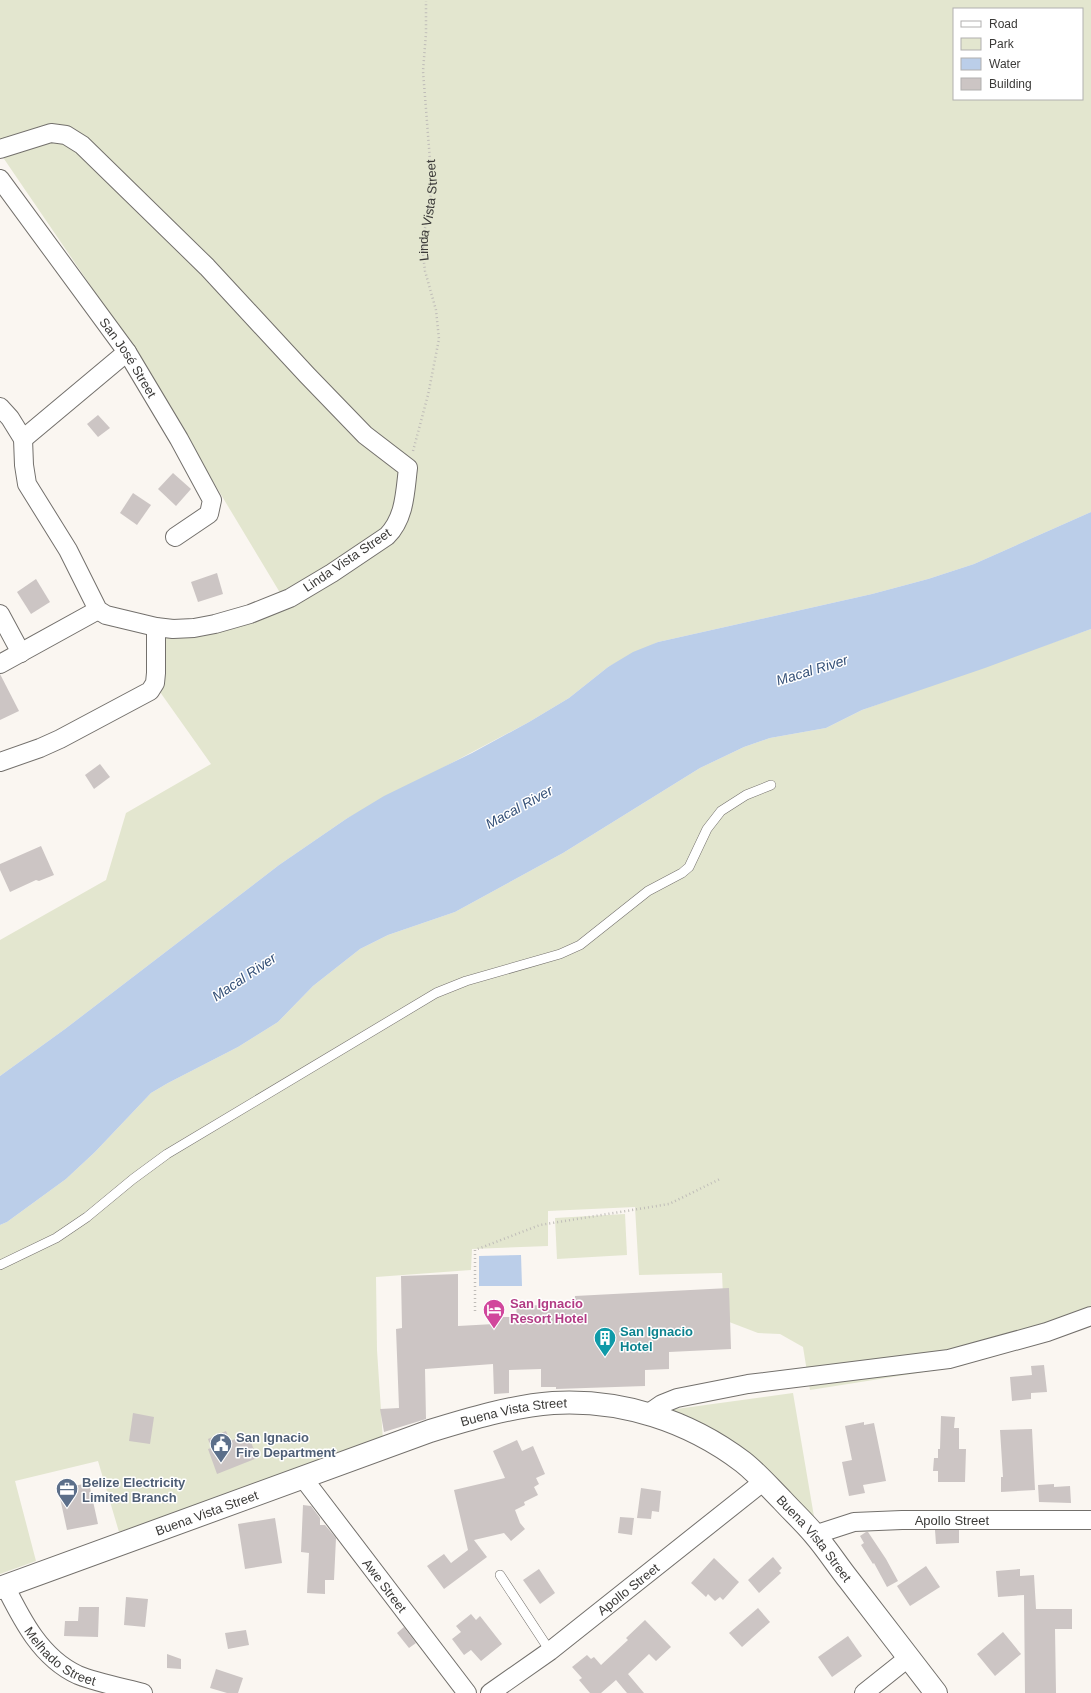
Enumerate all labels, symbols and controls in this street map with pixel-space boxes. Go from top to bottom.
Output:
legend [953,8,1083,100]
text: Road [989,17,1018,31]
text: Park [989,37,1015,51]
text: Water [989,57,1021,71]
text: Building [989,77,1032,91]
street label: Linda Vista Street [416,159,440,262]
street label: San José Street [97,315,160,401]
street label: Linda Vista Street [300,525,394,595]
water label: Macal River [774,651,851,688]
water label: Macal River [483,781,556,832]
water label: Macal River [209,949,280,1004]
place label: San Ignacio Resort Hotel [510,1296,587,1326]
hotel icon: San Ignacio Resort Hotel [481,1297,507,1330]
place label: San Ignacio Hotel [620,1324,693,1354]
building icon: San Ignacio Hotel [592,1325,618,1358]
street label: Buena Vista Street [459,1395,567,1429]
place label: San Ignacio Fire Department [236,1430,336,1460]
public building icon: San Ignacio Fire Department [208,1431,234,1464]
place label: Belize Electricity Limited Branch [82,1475,186,1505]
office icon: Belize Electricity Limited Branch [54,1476,80,1509]
street label: Buena Vista Street [153,1487,260,1538]
street label: Buena Vista Street [774,1492,855,1585]
street label: Apollo Street [915,1513,990,1528]
street label: Awe Street [360,1556,410,1615]
street label: Apollo Street [594,1560,662,1618]
street label: Melhado Street [22,1624,98,1688]

